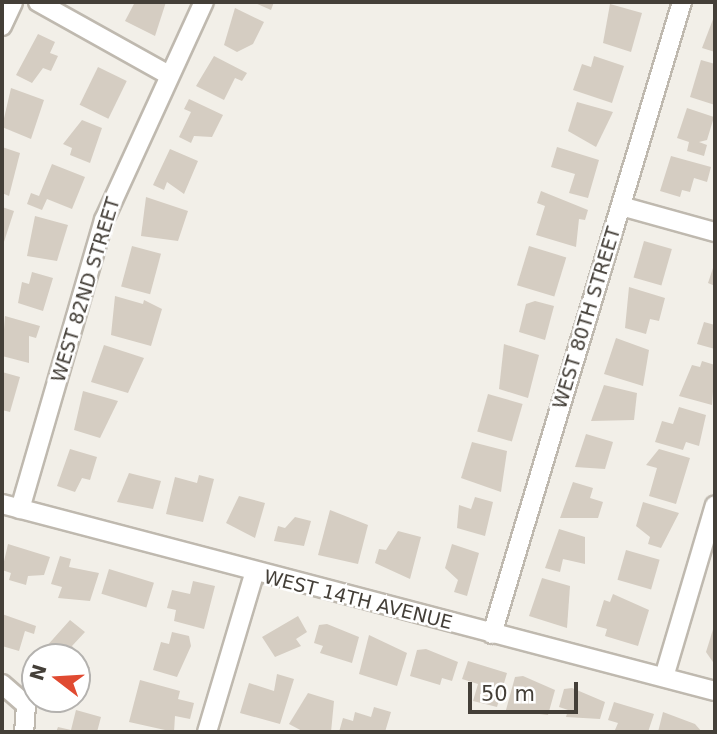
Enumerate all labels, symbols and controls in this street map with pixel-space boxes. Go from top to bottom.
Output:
street label: WEST 82ND STREET [47,195,125,385]
street label: WEST 80TH STREET [548,224,626,412]
street label: WEST 14TH AVENUE [261,566,455,634]
north arrow [21,643,91,713]
text: N [25,662,51,683]
scale bar [472,668,582,712]
text: 50 m [481,682,535,706]

